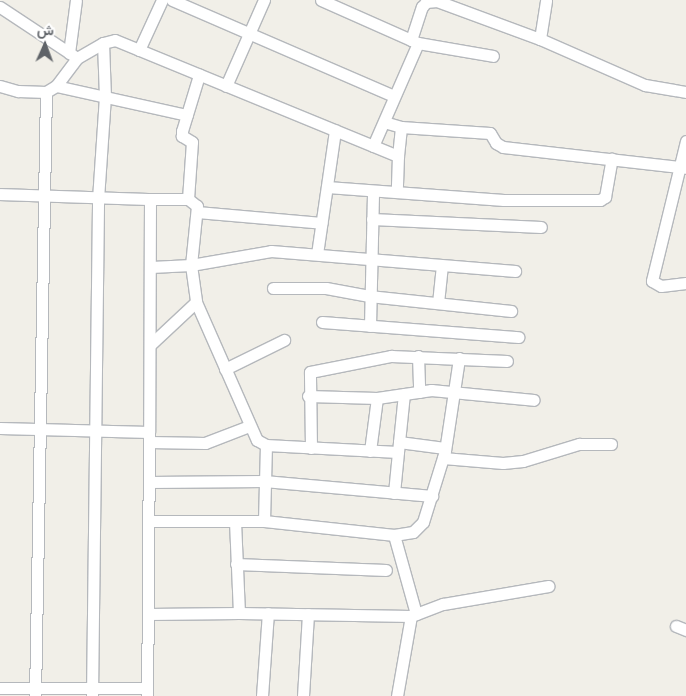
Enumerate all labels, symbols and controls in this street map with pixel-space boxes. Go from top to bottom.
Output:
north arrow [20,20,70,70]
text: ش [37,22,54,38]

